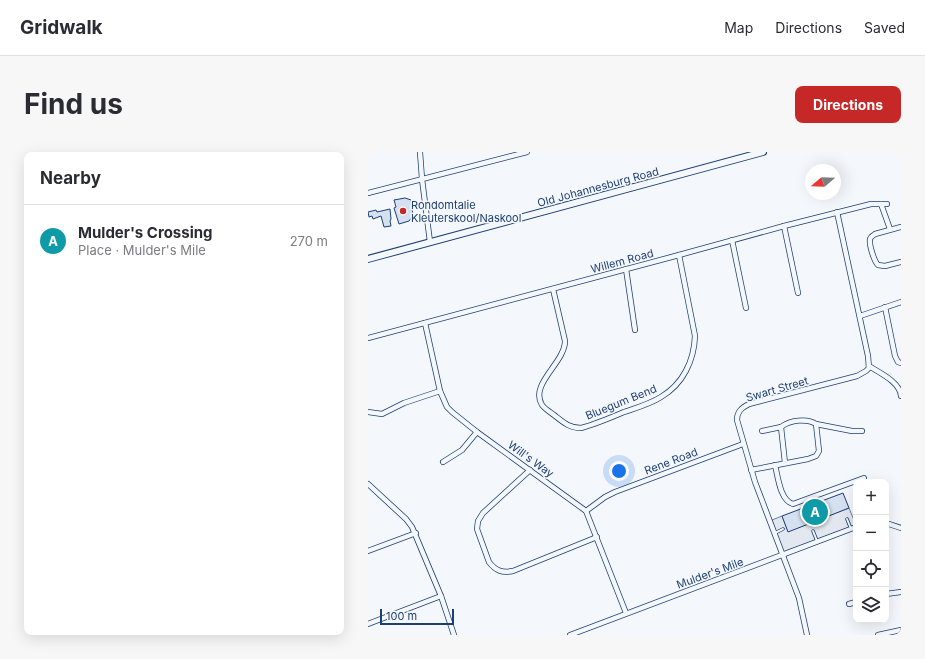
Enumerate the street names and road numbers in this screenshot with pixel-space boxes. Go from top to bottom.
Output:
street label: Old Johannesburg Road [536,164,660,210]
street label: Willem Road [589,246,655,276]
street label: Swart Street [744,373,810,405]
street label: Bluegum Bend [583,381,659,423]
street label: Will's Way [505,438,557,480]
street label: Rene Road [642,444,700,478]
street label: Mulder's Mile [675,554,745,592]

